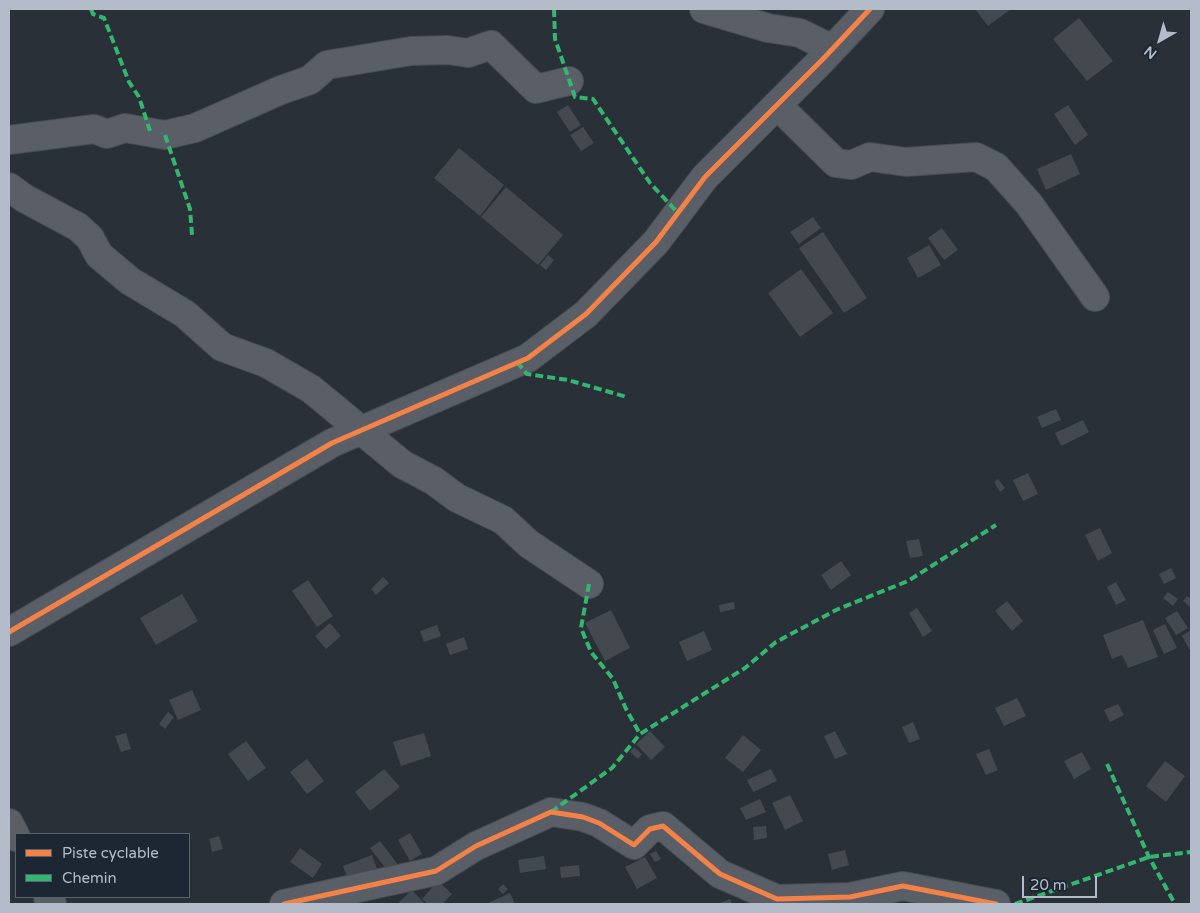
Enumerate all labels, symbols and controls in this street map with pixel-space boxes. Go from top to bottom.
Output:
north arrow [1135,15,1185,65]
text: N [1141,42,1160,62]
legend [15,833,190,898]
text: Piste cyclable [62,844,159,862]
scale bar [1025,866,1100,898]
text: Chemin [62,869,117,887]
text: 20 m [1030,876,1067,894]

